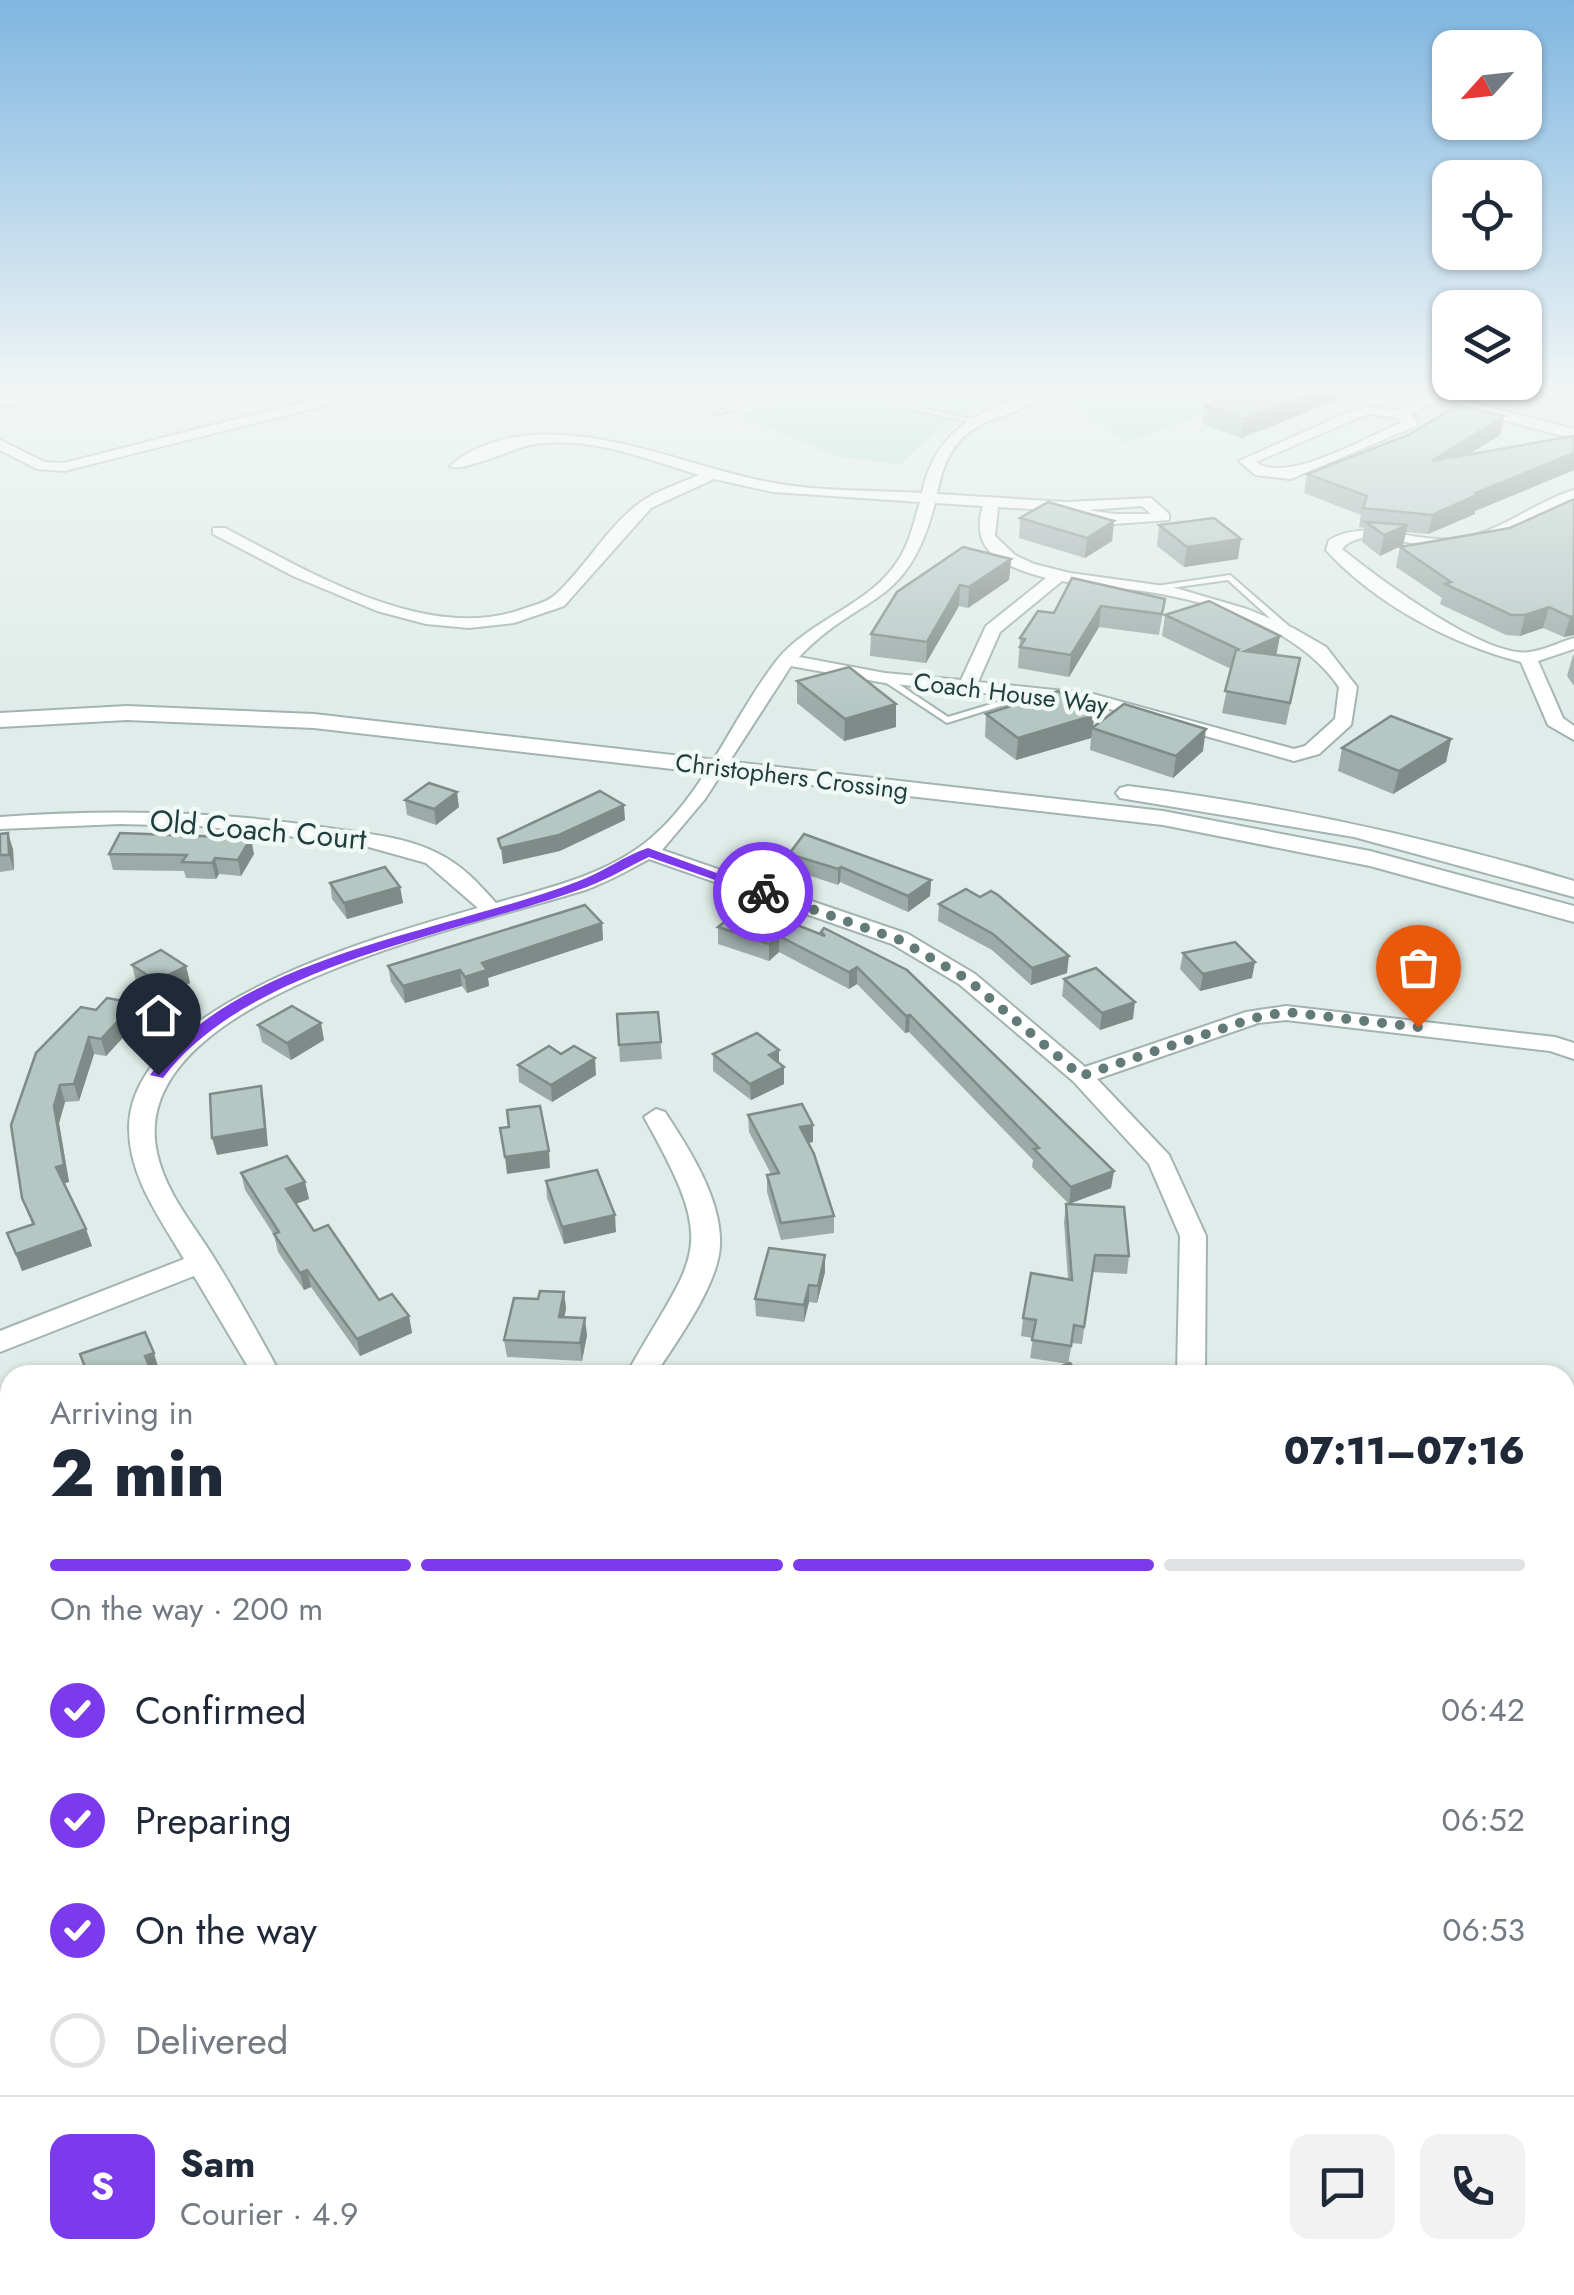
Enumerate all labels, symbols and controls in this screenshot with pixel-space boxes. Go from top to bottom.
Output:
north arrow [1432,30,1542,140]
map controls [1432,30,1542,400]
button: locate [1432,160,1542,270]
button: layers [1432,290,1542,400]
street label: Coach House Way [912,663,1110,723]
street label: Christophers Crossing [673,744,911,808]
street label: Old Coach Court [148,799,369,860]
courier [713,842,813,942]
icon: bike [736,865,791,920]
pin [1376,925,1461,1028]
icon: bag [1391,940,1446,995]
pin [116,973,201,1076]
icon: home [131,988,186,1043]
text: Arriving in [50,1390,194,1436]
text: 07:11–07:16 [1284,1423,1525,1478]
text: 2 min [50,1426,225,1520]
text: On the way · 200 m [50,1586,323,1632]
icon: check [50,1683,105,1738]
text: Confirmed [135,1683,306,1738]
text: 06:42 [1441,1687,1525,1733]
icon: check [50,1793,105,1848]
text: Preparing [135,1793,292,1848]
text: 06:52 [1442,1797,1525,1843]
icon: check [50,1903,105,1958]
text: On the way [135,1903,317,1958]
text: 06:53 [1442,1907,1525,1953]
text: Delivered [135,2013,288,2068]
button: chat [1290,2134,1395,2239]
button: phone [1420,2134,1525,2239]
text: Sam [180,2136,255,2191]
text: S [91,2159,114,2214]
text: Courier · 4.9 [180,2191,358,2237]

